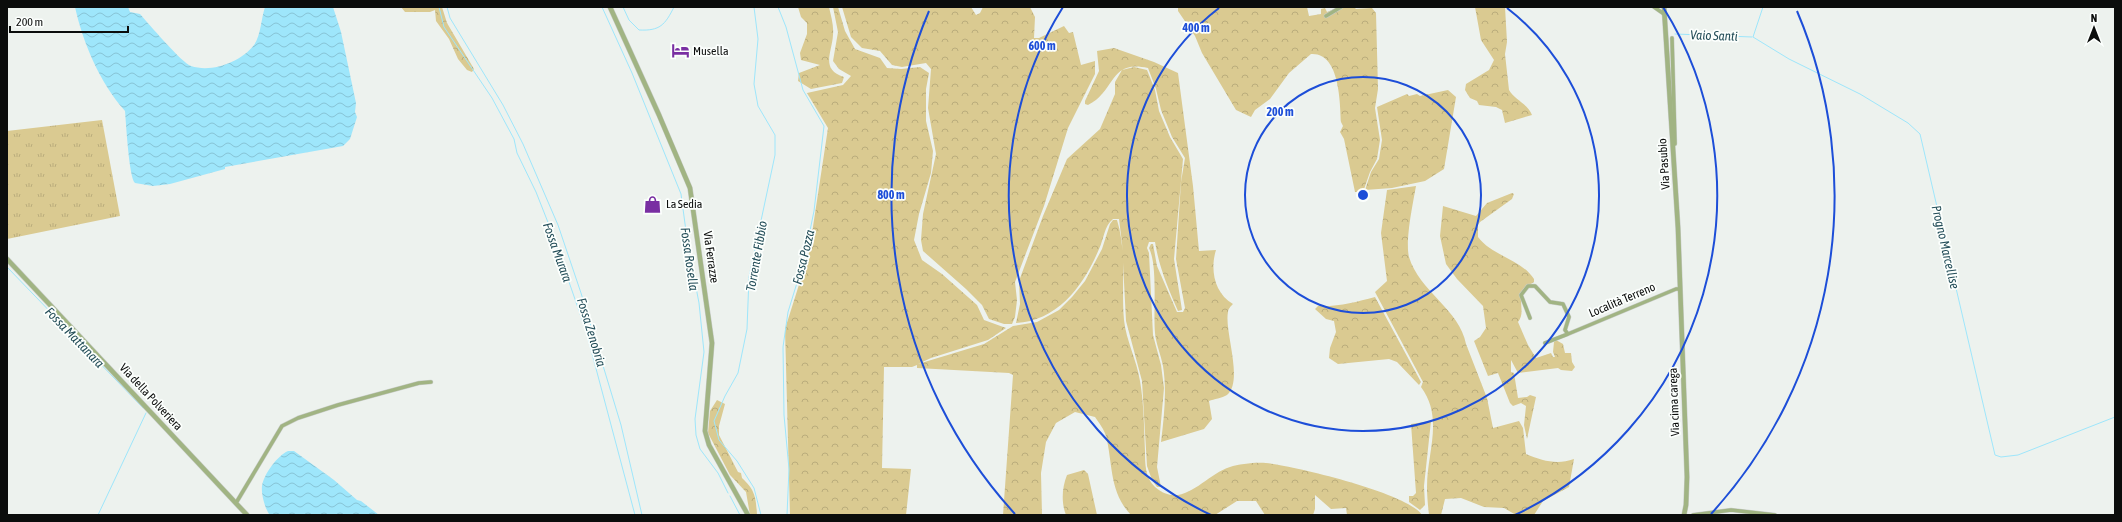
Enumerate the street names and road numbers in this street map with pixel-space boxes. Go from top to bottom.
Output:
street label: Via Pasubio [1655,138,1673,190]
street label: Via Ferrazze [700,230,722,284]
street label: Località Terreno [1587,280,1658,320]
street label: Via della Polveriera [117,361,185,433]
street label: Via cima carega [1666,368,1682,436]

